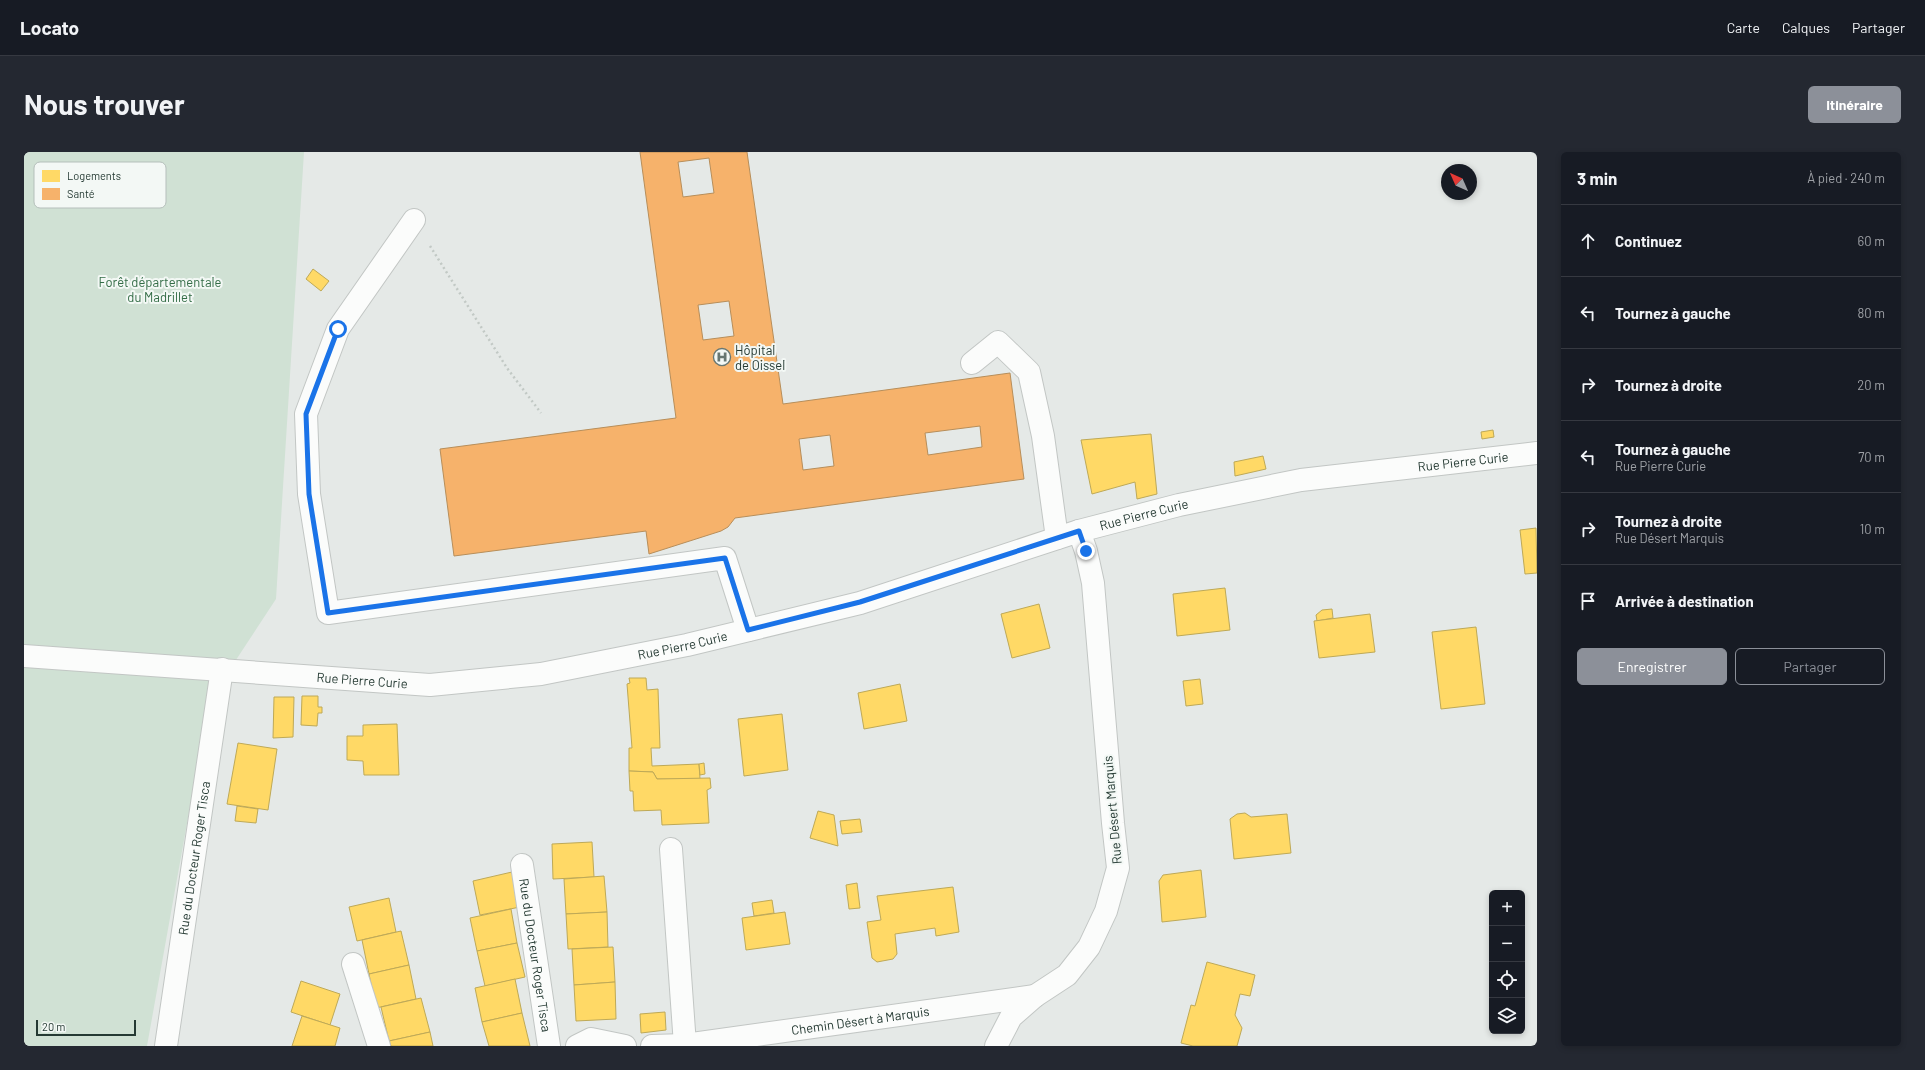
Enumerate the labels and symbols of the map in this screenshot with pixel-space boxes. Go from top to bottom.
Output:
legend [34,162,166,208]
north arrow [1441,164,1477,200]
text: Logements [67,169,121,182]
text: Santé [67,187,95,200]
park label: Forêt départementale du Madrillet [99,274,222,305]
route start [329,320,347,338]
place label: Hôpital de Oissel [735,342,785,373]
hospital icon: Hôpital de Oissel [712,347,732,367]
street label: Rue Pierre Curie [1417,448,1509,475]
street label: Rue Pierre Curie [1098,495,1190,533]
route end [1077,542,1095,560]
street label: Rue Pierre Curie [636,627,729,663]
street label: Rue Pierre Curie [316,669,408,691]
street label: Rue Désert Marquis [1099,755,1125,865]
street label: Rue du Docteur Roger Tisca [175,780,213,936]
street label: Rue du Docteur Roger Tisca [516,877,555,1033]
street label: Chemin Désert à Marquis [790,1003,930,1038]
scale bar [36,1018,136,1037]

